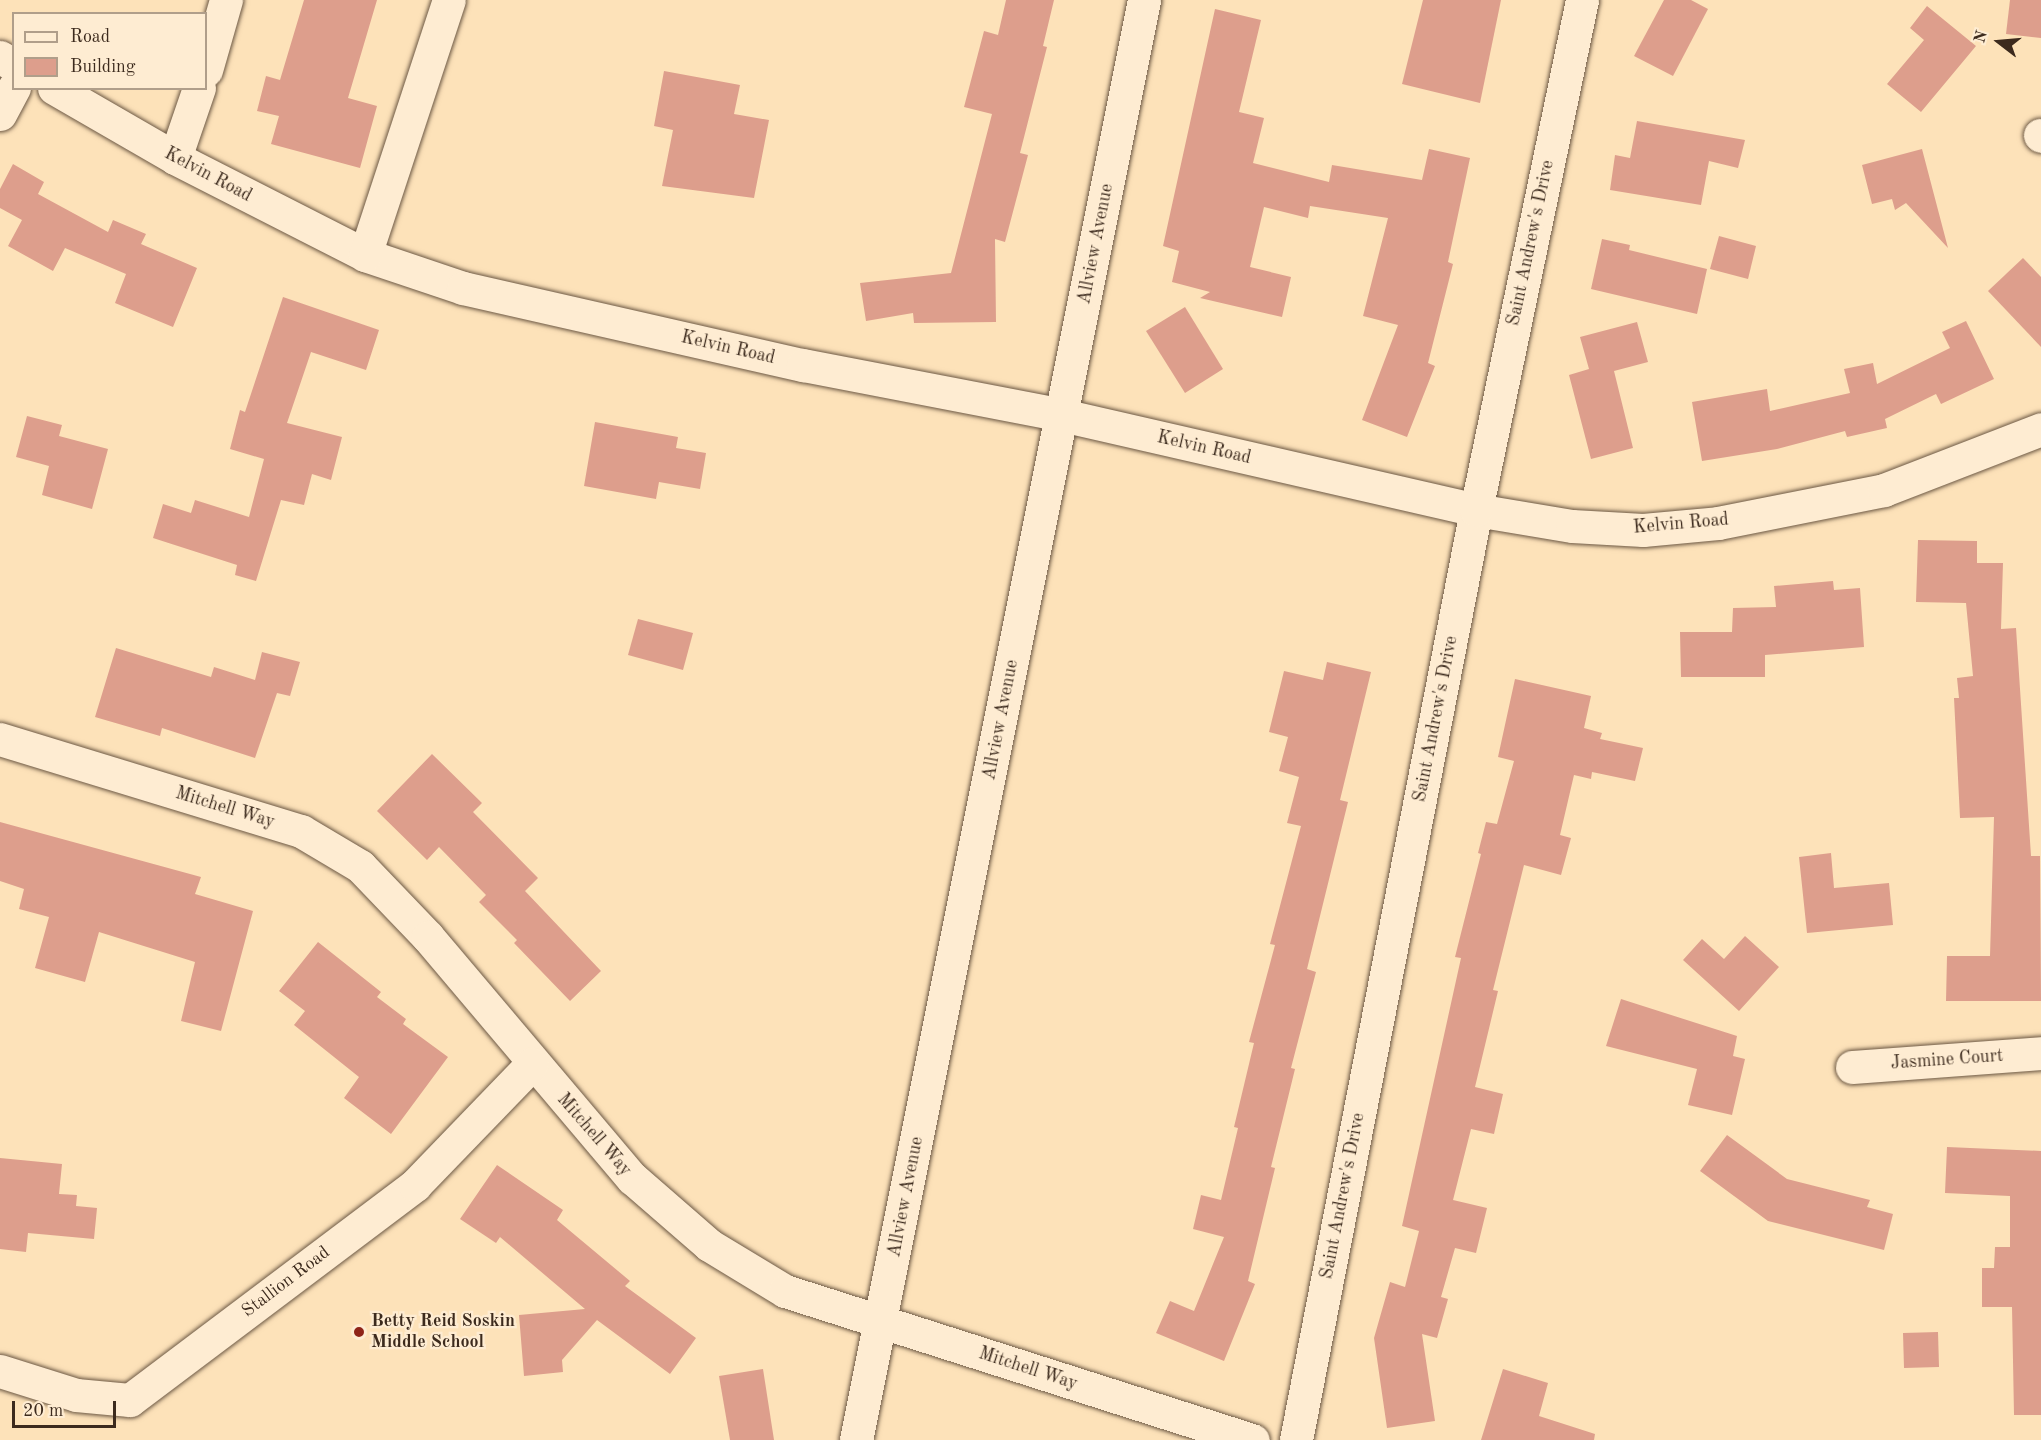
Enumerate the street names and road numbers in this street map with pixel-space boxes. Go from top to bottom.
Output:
street label: Kelvin Road [161,143,255,207]
street label: Saint Andrew's Drive [1503,158,1559,328]
street label: Allview Avenue [1074,182,1118,306]
street label: Kelvin Road [679,327,777,369]
street label: Kelvin Road [1155,427,1253,469]
street label: Kelvin Road [1632,509,1730,539]
street label: Saint Andrew's Drive [1409,634,1463,804]
street label: Allview Avenue [979,658,1023,782]
street label: Mitchell Way [173,783,277,833]
street label: Jasmine Court [1890,1045,2004,1075]
street label: Mitchell Way [552,1089,636,1181]
street label: Saint Andrew's Drive [1316,1111,1370,1281]
street label: Allview Avenue [884,1135,928,1259]
street label: Stallion Road [238,1242,334,1322]
street label: Mitchell Way [976,1343,1080,1395]

